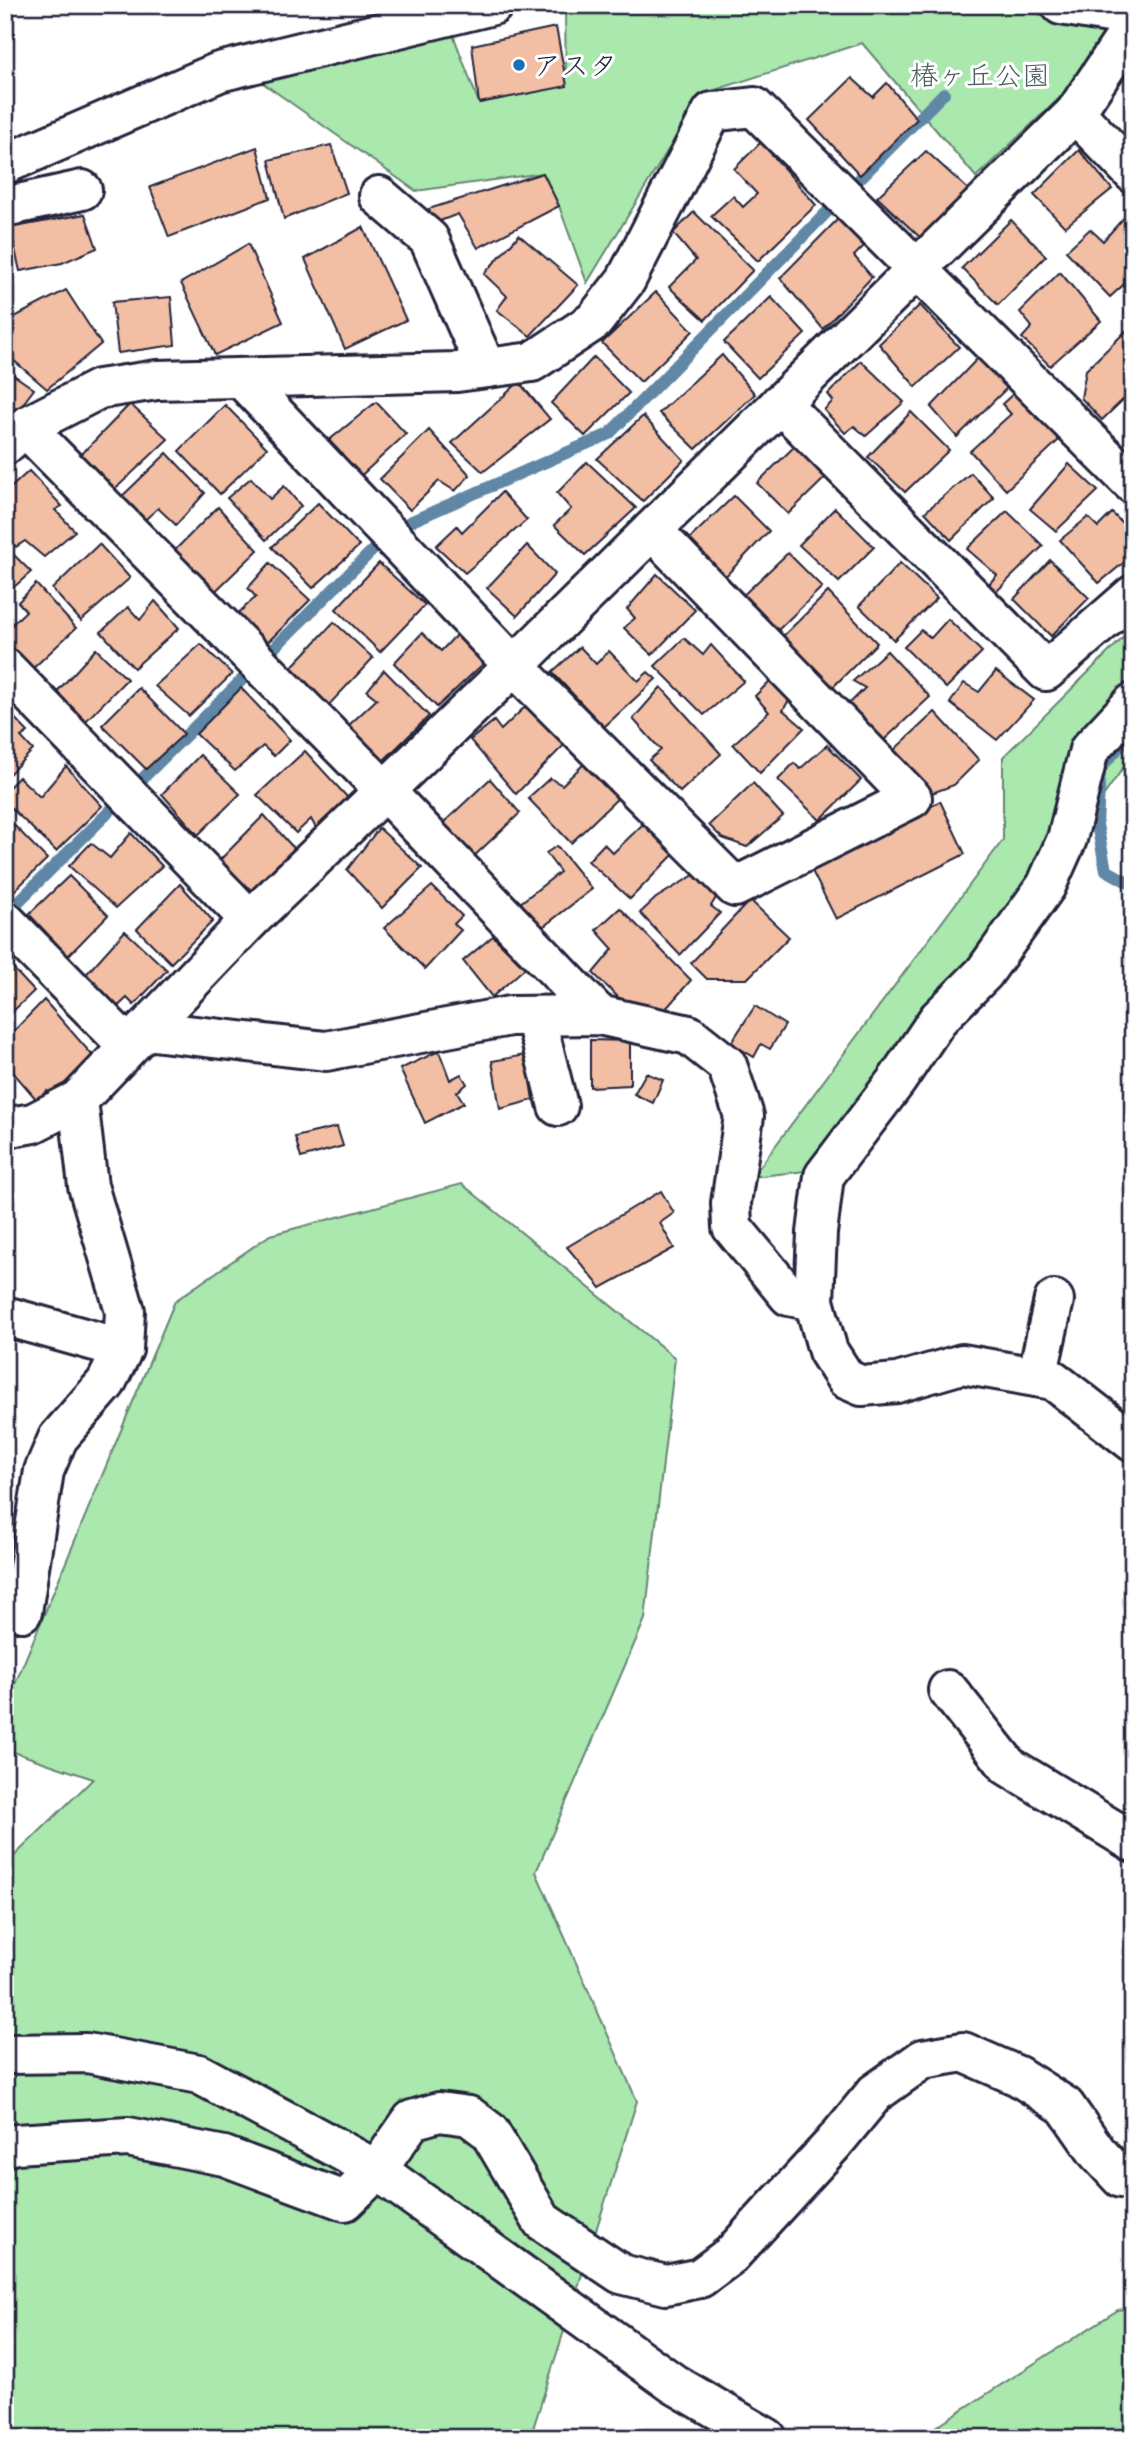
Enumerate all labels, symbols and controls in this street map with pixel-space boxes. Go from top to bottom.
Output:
place label: アスタ [533,50,618,90]
marker: アスタ [511,57,527,73]
park label: 椿ヶ丘公園 [910,60,1050,100]

